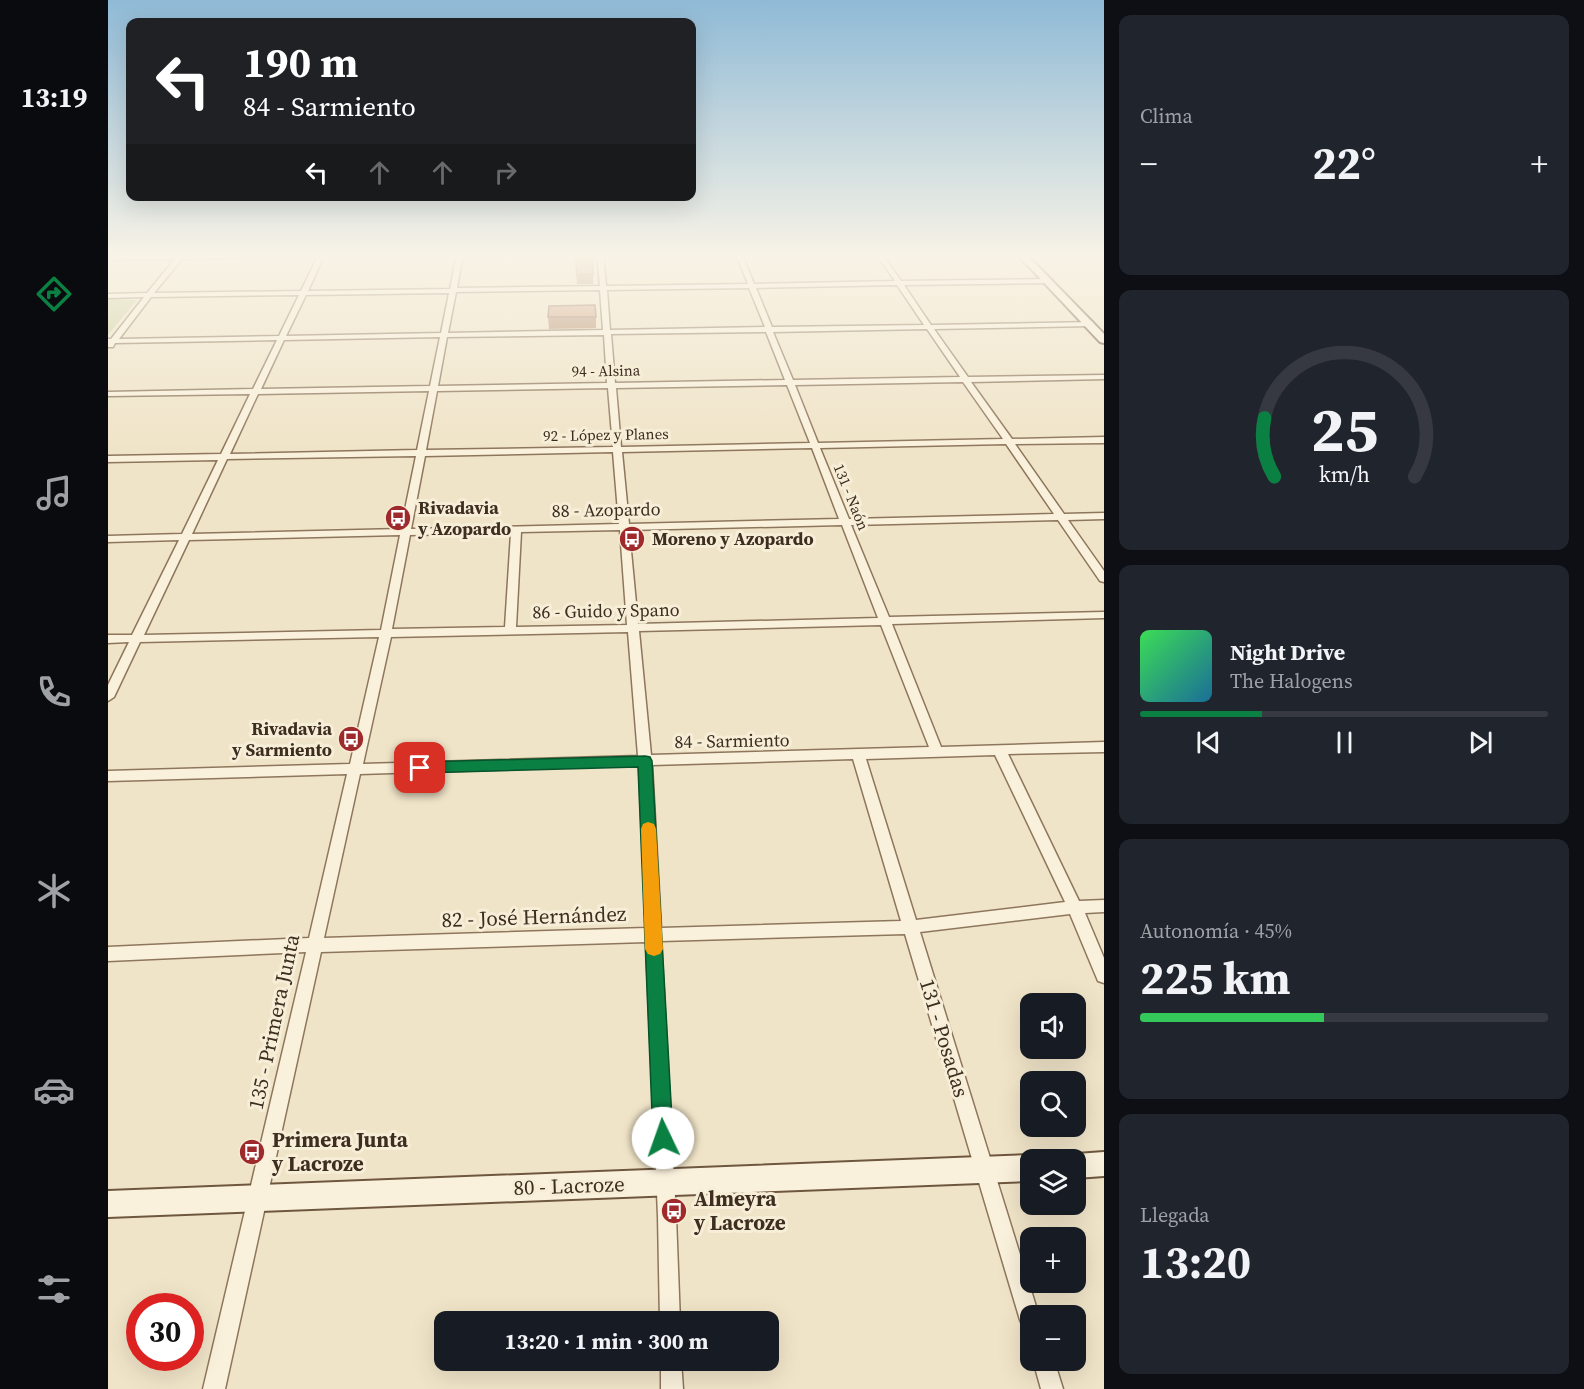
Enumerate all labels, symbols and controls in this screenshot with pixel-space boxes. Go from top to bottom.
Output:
text: 190 m [243,33,358,91]
icon: left [144,42,222,120]
text: 13:19 [21,79,87,116]
text: 84 - Sarmiento [243,88,416,125]
text: Clima [1140,102,1193,130]
text: 22° [1312,132,1376,194]
text: − [1140,141,1158,186]
text: + [1530,141,1548,186]
icon: left [300,156,333,189]
icon: ahead [363,156,396,189]
icon: ahead [426,156,459,189]
icon: right [489,156,522,189]
icon: directions [33,273,75,315]
street label: 94 - Alsina [571,359,641,382]
text: 25 [1310,386,1378,472]
street label: 92 - López y Planes [543,423,669,446]
street label: 131 - Naón [829,460,874,533]
text: km/h [1318,460,1370,489]
icon: music [33,472,75,514]
place label: Rivadavia y Azopardo [417,495,511,541]
street label: 88 - Azopardo [551,496,661,523]
bus stop icon: Rivadavia y Azopardo [383,503,413,533]
bus stop icon: Moreno y Azopardo [617,524,647,554]
place label: Moreno y Azopardo [652,526,814,551]
street label: 86 - Guido y Spano [532,597,680,624]
text: Night Drive [1230,637,1345,667]
text: The Halogens [1230,667,1353,695]
icon: phone [33,671,75,713]
place label: Rivadavia y Sarmiento [231,716,332,762]
bus stop icon: Rivadavia y Sarmiento [336,724,366,754]
icon: previous [1192,726,1225,759]
icon: pause [1328,726,1361,759]
icon: next [1464,726,1497,759]
street label: 84 - Sarmiento [674,727,790,754]
pin [394,742,445,793]
icon: arrive [403,751,436,784]
icon: climate [33,870,75,912]
street label: 82 - José Hernández [441,899,627,934]
text: Autonomía · 45% [1140,917,1292,945]
street label: 135 - Primera Junta [241,931,306,1112]
text: 225 km [1140,947,1291,1009]
street label: 131 - Posadas [913,975,976,1101]
map controls [1020,993,1086,1371]
button: sound [1020,993,1086,1059]
icon: car [33,1069,75,1111]
button: search [1020,1071,1086,1137]
position arrow [631,1106,695,1170]
place label: Primera Junta y Lacroze [271,1125,409,1178]
bus stop icon: Primera Junta y Lacroze [237,1137,267,1167]
button: layers [1020,1149,1086,1215]
street label: 80 - Lacroze [513,1169,625,1202]
place label: Almeyra y Lacroze [693,1184,786,1237]
bus stop icon: Almeyra y Lacroze [659,1196,689,1226]
text: Llegada [1140,1201,1210,1229]
button: + [1020,1227,1086,1293]
text: 13:20 [1140,1231,1251,1293]
icon: filters [33,1268,75,1310]
speed limit sign: 30 [126,1293,204,1371]
button: − [1020,1305,1086,1371]
text: 13:20 · 1 min · 300 m [505,1326,708,1356]

